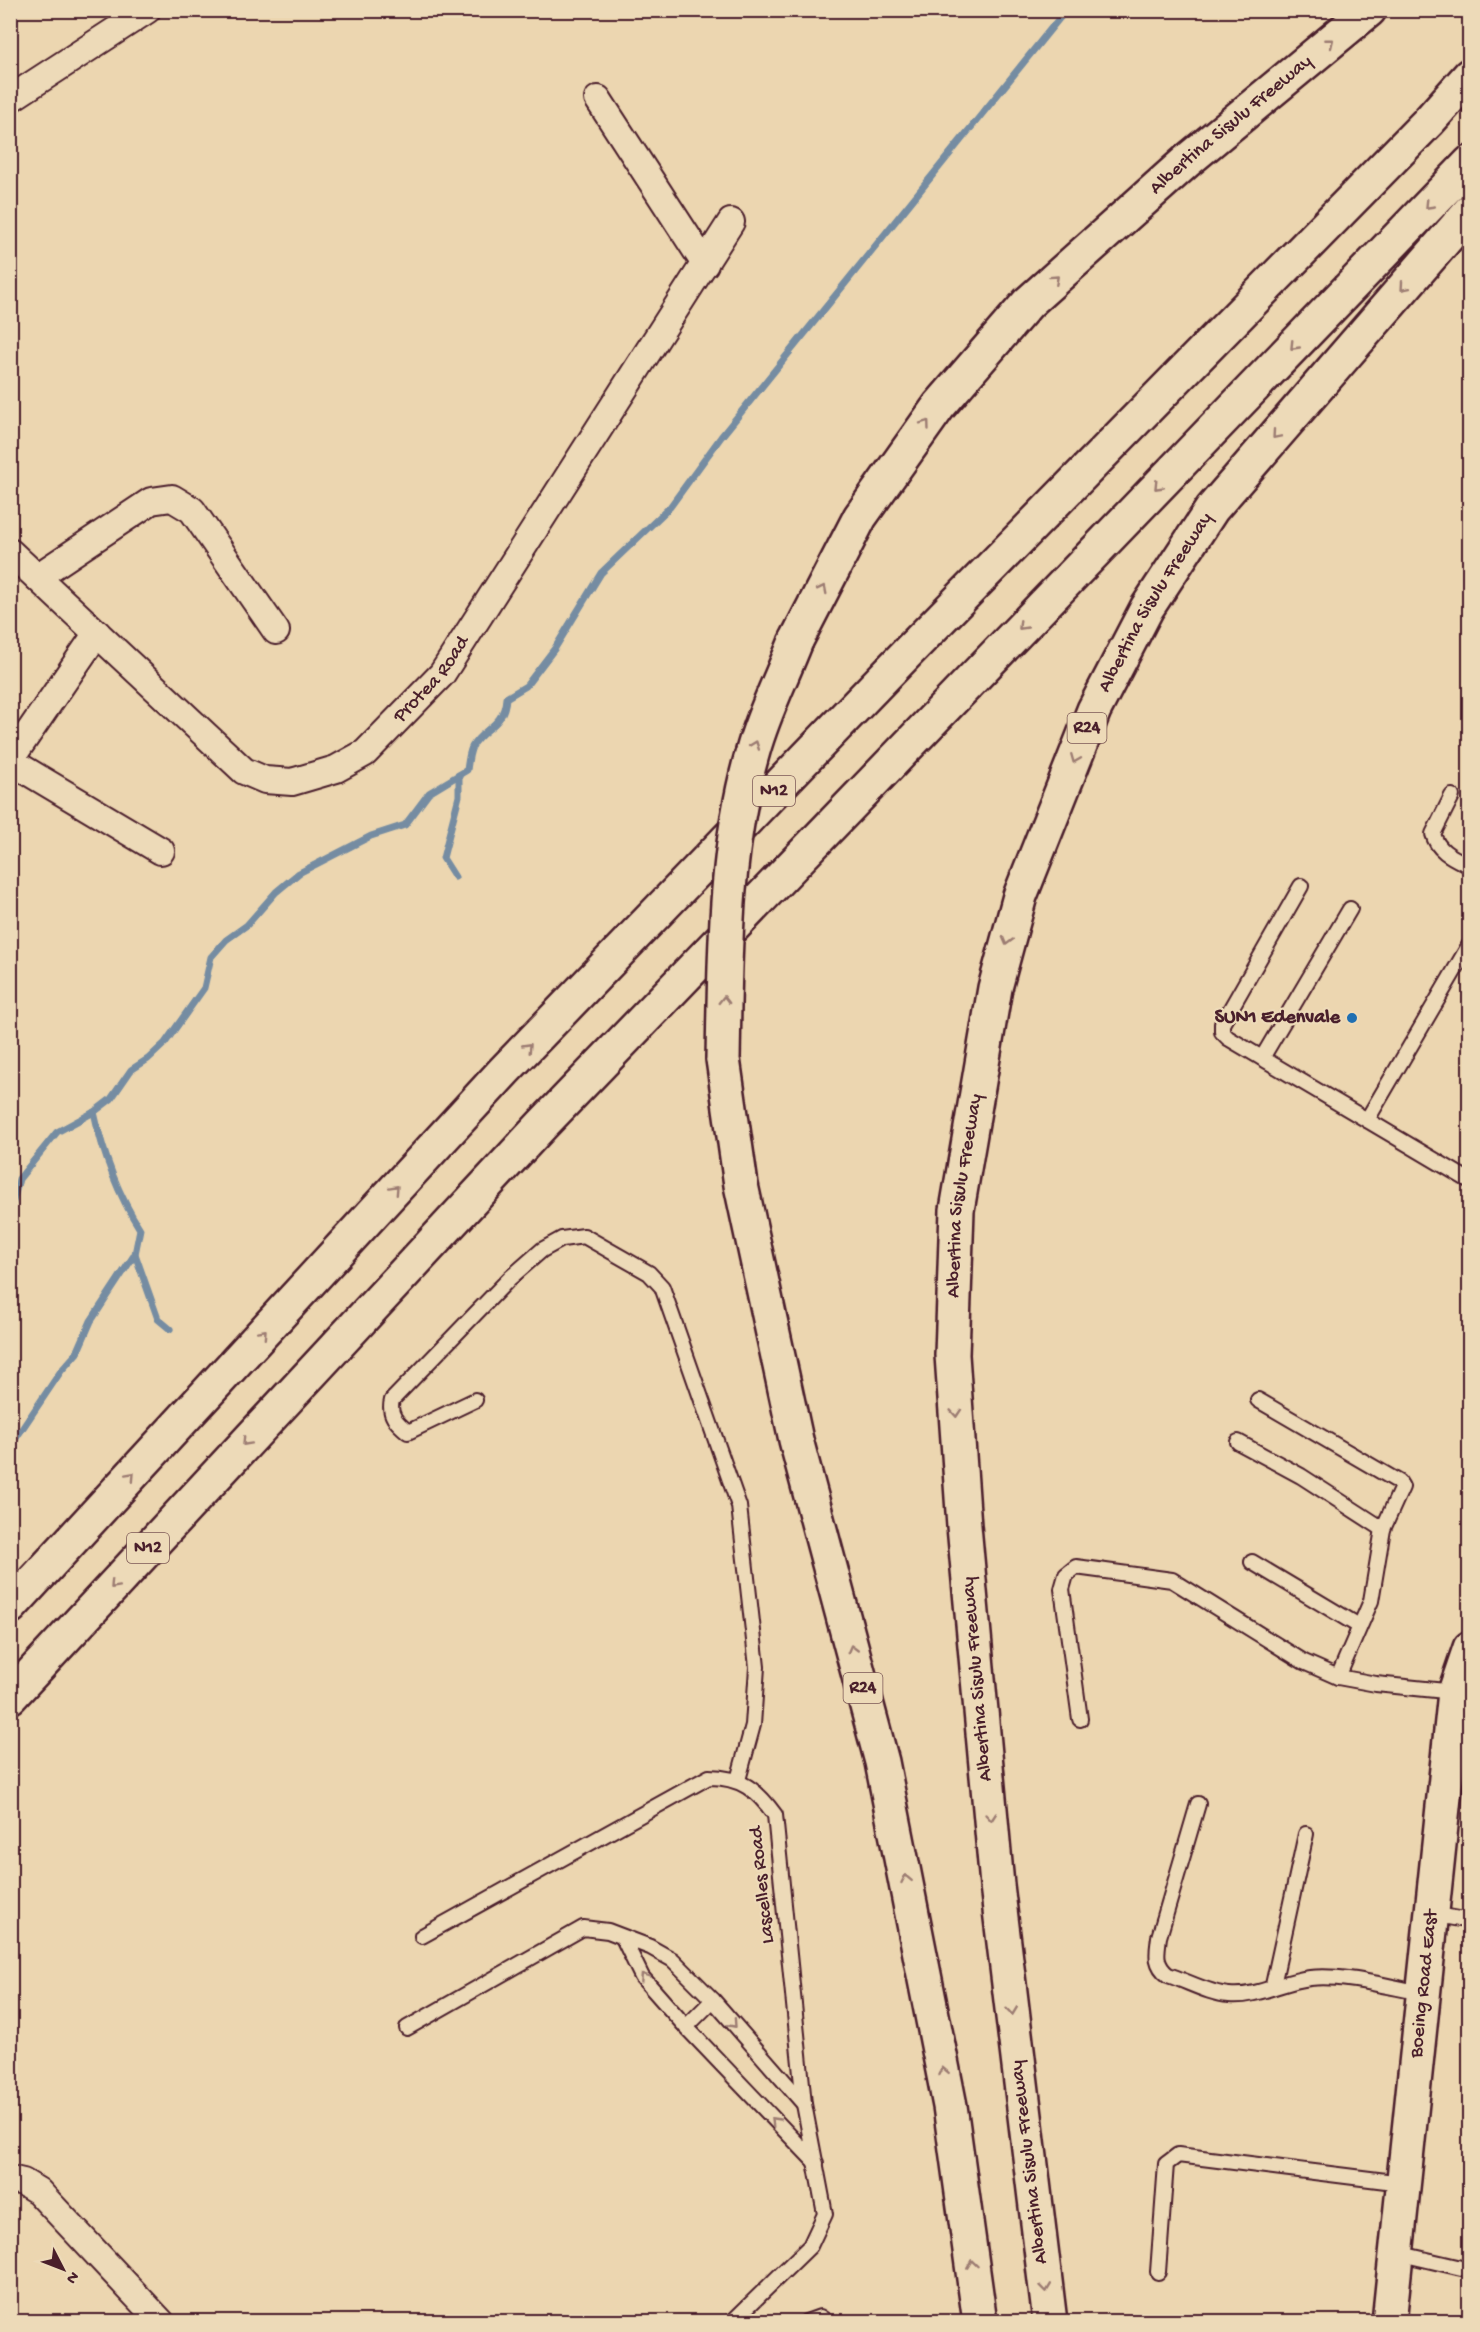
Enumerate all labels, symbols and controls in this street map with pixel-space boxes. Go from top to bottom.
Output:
one-way arrow [1324,39,1335,50]
street label: Albertina Sisulu Freeway [1145,50,1317,200]
one-way arrow [1425,199,1436,209]
one-way arrow [1048,275,1059,286]
one-way arrow [1400,280,1411,291]
one-way arrow [1290,338,1301,349]
one-way arrow [919,420,930,431]
one-way arrow [1272,428,1283,439]
one-way arrow [1154,479,1165,489]
street label: Albertina Sisulu Freeway [1094,508,1218,696]
one-way arrow [816,585,827,596]
one-way arrow [1019,618,1030,629]
street label: Protea Road [388,630,476,729]
road number: R24 [1068,713,1106,743]
one-way arrow [748,740,761,751]
one-way arrow [1070,752,1082,763]
road number: N12 [753,776,795,806]
one-way arrow [1002,936,1015,946]
one-way arrow [718,996,730,1005]
place label: SUN1 Edenvale [1215,1007,1341,1030]
marker: SUN1 Edenvale [1345,1011,1359,1025]
one-way arrow [520,1043,531,1054]
street label: Albertina Sisulu Freeway [942,1092,988,1298]
one-way arrow [388,1186,399,1196]
one-way arrow [256,1329,267,1339]
one-way arrow [949,1409,962,1418]
one-way arrow [243,1435,254,1446]
one-way arrow [123,1472,134,1483]
road number: N12 [127,1533,169,1563]
street label: Albertina Sisulu Freeway [958,1576,998,1782]
one-way arrow [110,1578,121,1589]
one-way arrow [847,1644,859,1655]
road number: R24 [844,1673,882,1703]
one-way arrow [984,1812,997,1821]
street label: Lascelles Road [745,1823,781,1945]
one-way arrow [900,1875,913,1885]
street label: Boeing Road East [1405,1907,1444,2060]
one-way arrow [640,1972,651,1983]
one-way arrow [1005,2006,1018,2015]
one-way arrow [726,2017,737,2028]
street label: Albertina Sisulu Freeway [1006,2059,1054,2265]
one-way arrow [937,2066,950,2076]
one-way arrow [771,2117,782,2127]
north arrow [33,2239,93,2299]
one-way arrow [967,2259,979,2268]
text: N [61,2266,82,2287]
one-way arrow [1039,2283,1051,2292]

